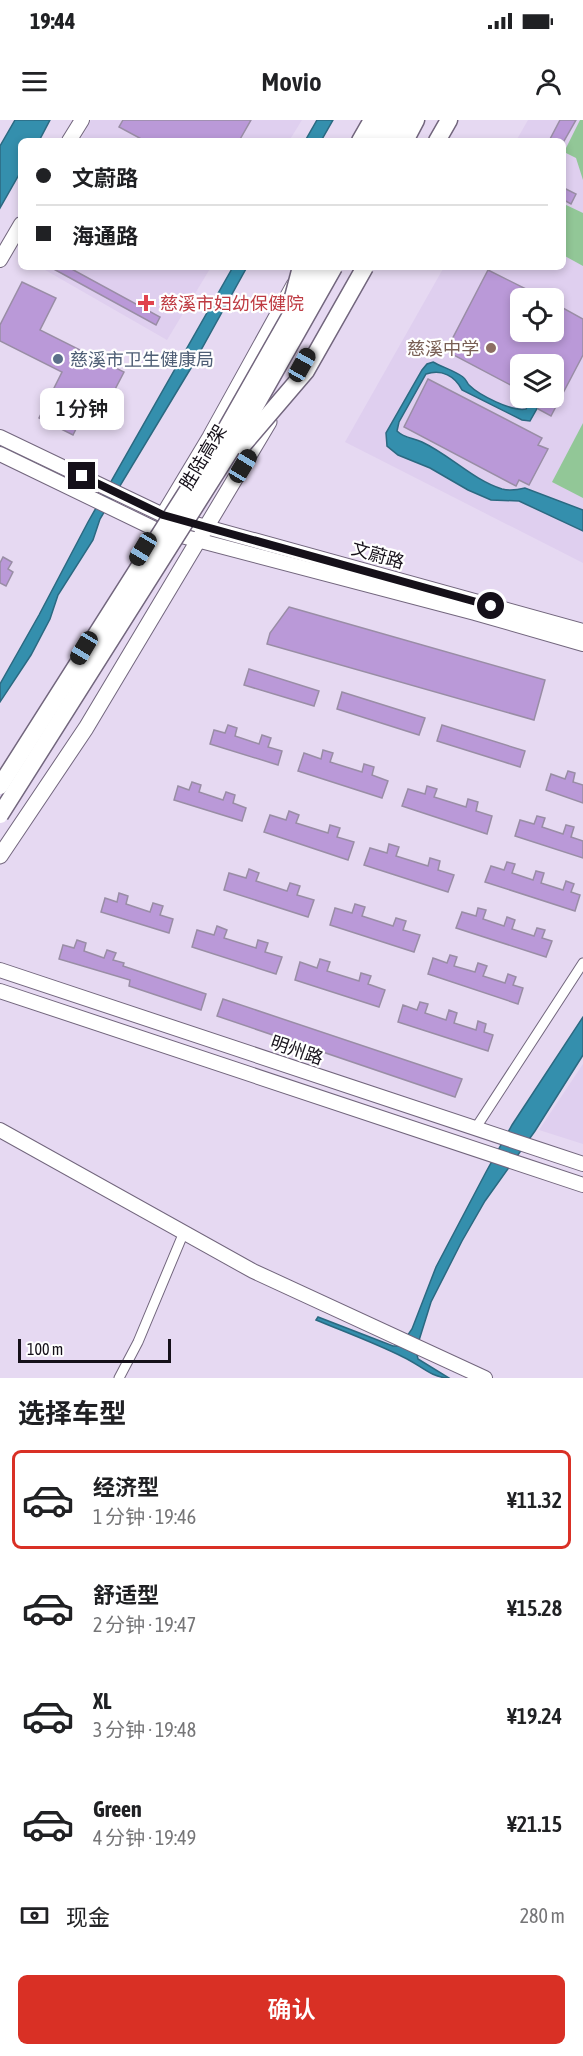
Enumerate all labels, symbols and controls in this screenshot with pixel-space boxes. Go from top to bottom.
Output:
text: 19:44 [30,8,75,34]
icon: menu [18,65,51,98]
icon: person [532,65,565,98]
text: Movio [261,66,322,97]
text: 文蔚路 [72,165,138,191]
text: 海通路 [72,223,138,249]
map controls [510,288,564,408]
button: locate [510,288,564,342]
place label: 慈溪市妇幼保健院 [160,293,304,314]
marker: 慈溪市妇幼保健院 [137,294,155,312]
place label: 慈溪中学 [407,338,479,359]
marker: 慈溪中学 [484,341,498,355]
car [285,345,319,385]
place label: 慈溪市卫生健康局 [70,349,214,370]
marker: 慈溪市卫生健康局 [51,352,65,366]
button: layers [510,354,564,408]
callout: 1 分钟 [40,389,124,431]
text: 1 分钟 [56,397,108,420]
street label: 胜陆高架 [175,421,231,493]
car [226,446,260,486]
route end [68,462,95,489]
car [126,529,160,569]
street label: 文蔚路 [349,537,407,573]
route start [477,592,504,619]
car [67,628,101,668]
street label: 明州路 [268,1031,326,1069]
scale bar [18,1336,171,1364]
text: 100 m [27,1340,63,1358]
text: 选择车型 [18,1398,126,1429]
icon: car [21,1473,75,1527]
text: 经济型 [93,1474,159,1500]
text: ¥11.32 [507,1487,562,1513]
text: 1 分钟 · 19:46 [93,1505,196,1528]
icon: car [21,1581,75,1635]
text: 舒适型 [93,1582,159,1608]
text: ¥15.28 [507,1595,562,1621]
text: 2 分钟 · 19:47 [93,1613,196,1636]
text: XL [93,1688,111,1714]
icon: car [21,1689,75,1743]
text: ¥19.24 [507,1703,562,1729]
text: 3 分钟 · 19:48 [93,1718,196,1741]
text: Green [93,1796,142,1822]
icon: car [21,1797,75,1851]
text: ¥21.15 [507,1811,562,1837]
text: 4 分钟 · 19:49 [93,1826,196,1849]
icon: cash [18,1899,51,1932]
text: 现金 [66,1904,110,1930]
text: 280 m [520,1904,565,1927]
button: 确认 [18,1975,565,2044]

